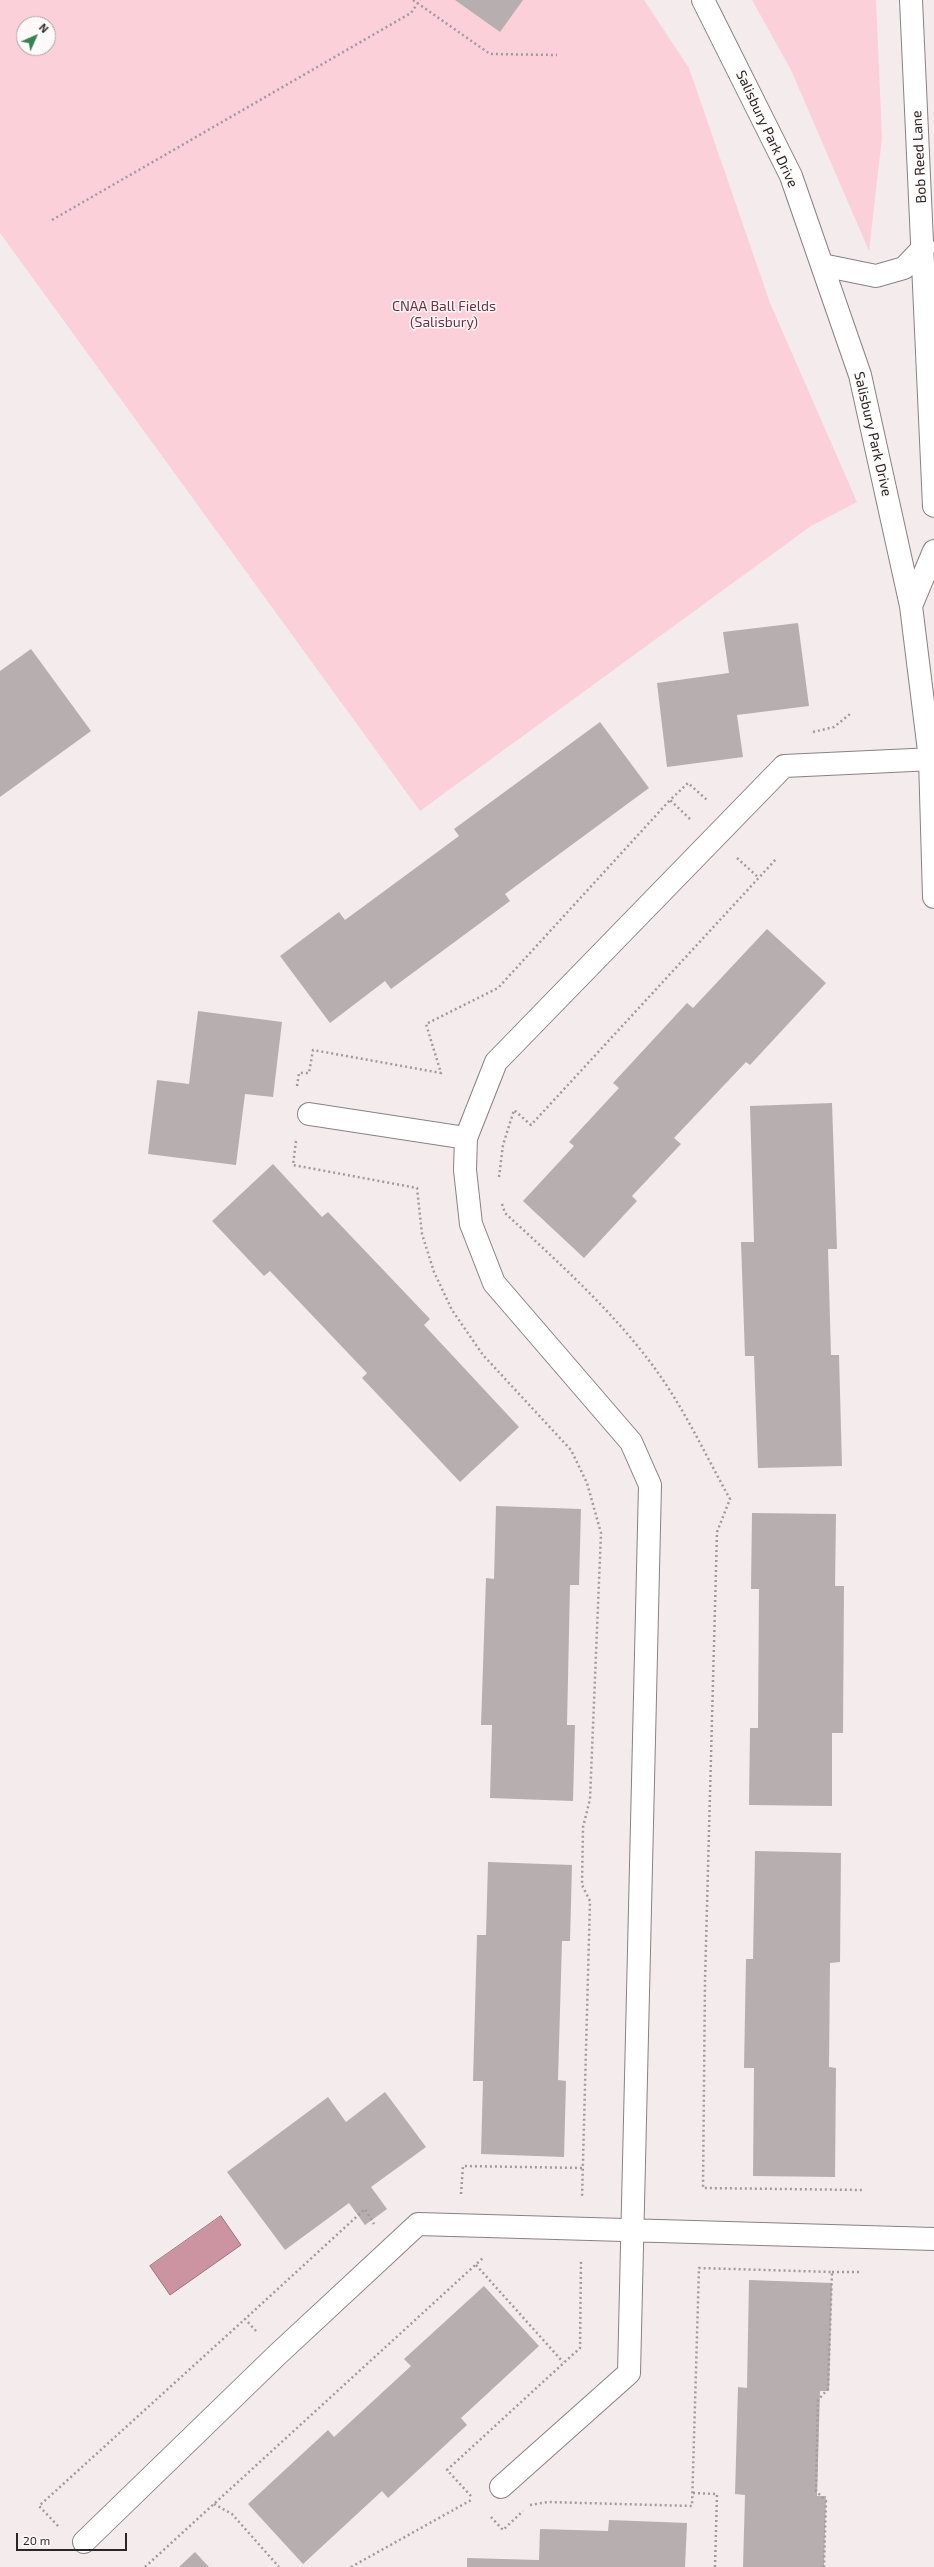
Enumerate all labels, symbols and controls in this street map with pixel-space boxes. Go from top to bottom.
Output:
north arrow [16,16,56,56]
text: N [37,20,52,35]
street label: Salisbury Park Drive [732,68,802,190]
street label: Bob Reed Lane [908,110,930,204]
park label: CNAA Ball Fields (Salisbury) [392,298,496,330]
street label: Salisbury Park Drive [850,370,896,498]
scale bar [18,2525,129,2551]
text: 20 m [23,2533,50,2547]

